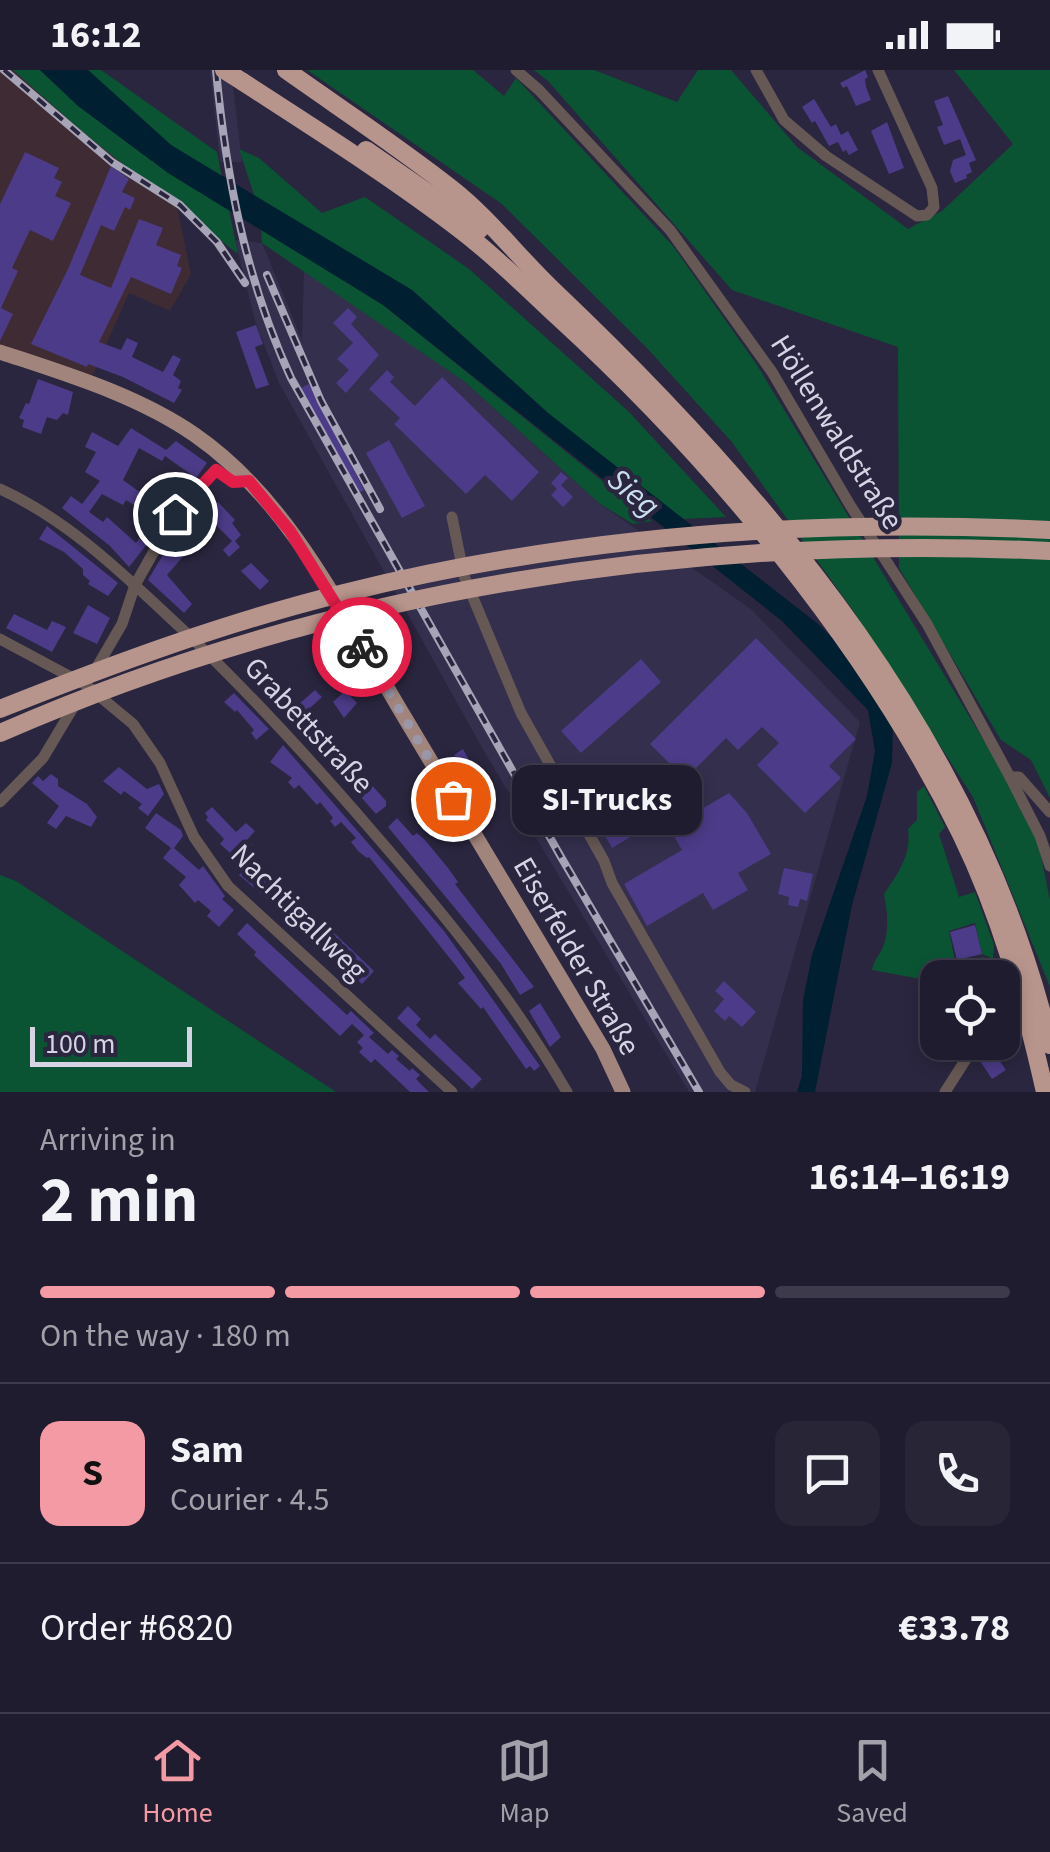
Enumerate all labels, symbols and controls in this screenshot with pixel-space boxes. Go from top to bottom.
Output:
text: 16:12 [50,8,142,62]
street label: Höllenwaldstraße [759,327,914,538]
water label: Sieg [597,457,670,528]
pin [133,472,218,557]
icon: home [148,487,203,542]
courier [312,597,412,697]
icon: bike [335,620,390,675]
street label: Grabettstraße [234,647,383,803]
pin [411,757,496,842]
callout: SI-Trucks [513,764,703,834]
icon: bag [426,772,481,827]
text: SI-Trucks [542,777,672,823]
street label: Nachtigallweg [220,834,377,991]
street label: Eiserfelder Straße [502,849,651,1063]
map controls [920,960,1020,1060]
button: locate [920,960,1020,1060]
scale bar [30,1022,192,1066]
text: 100 m [45,1024,116,1064]
text: Arriving in [40,1117,176,1163]
text: 16:14–16:19 [808,1150,1010,1204]
text: 2 min [40,1154,198,1247]
text: On the way · 180 m [40,1313,291,1359]
button: chat [775,1421,880,1526]
button: phone [905,1421,1010,1526]
text: Sam [170,1423,244,1477]
text: S [82,1446,103,1500]
text: Courier · 4.5 [170,1477,330,1523]
text: Order #6820 [40,1601,233,1655]
text: €33.78 [898,1601,1010,1655]
tab: Home [142,1733,213,1833]
tab: Map [497,1733,552,1833]
tab: Saved [836,1733,908,1833]

